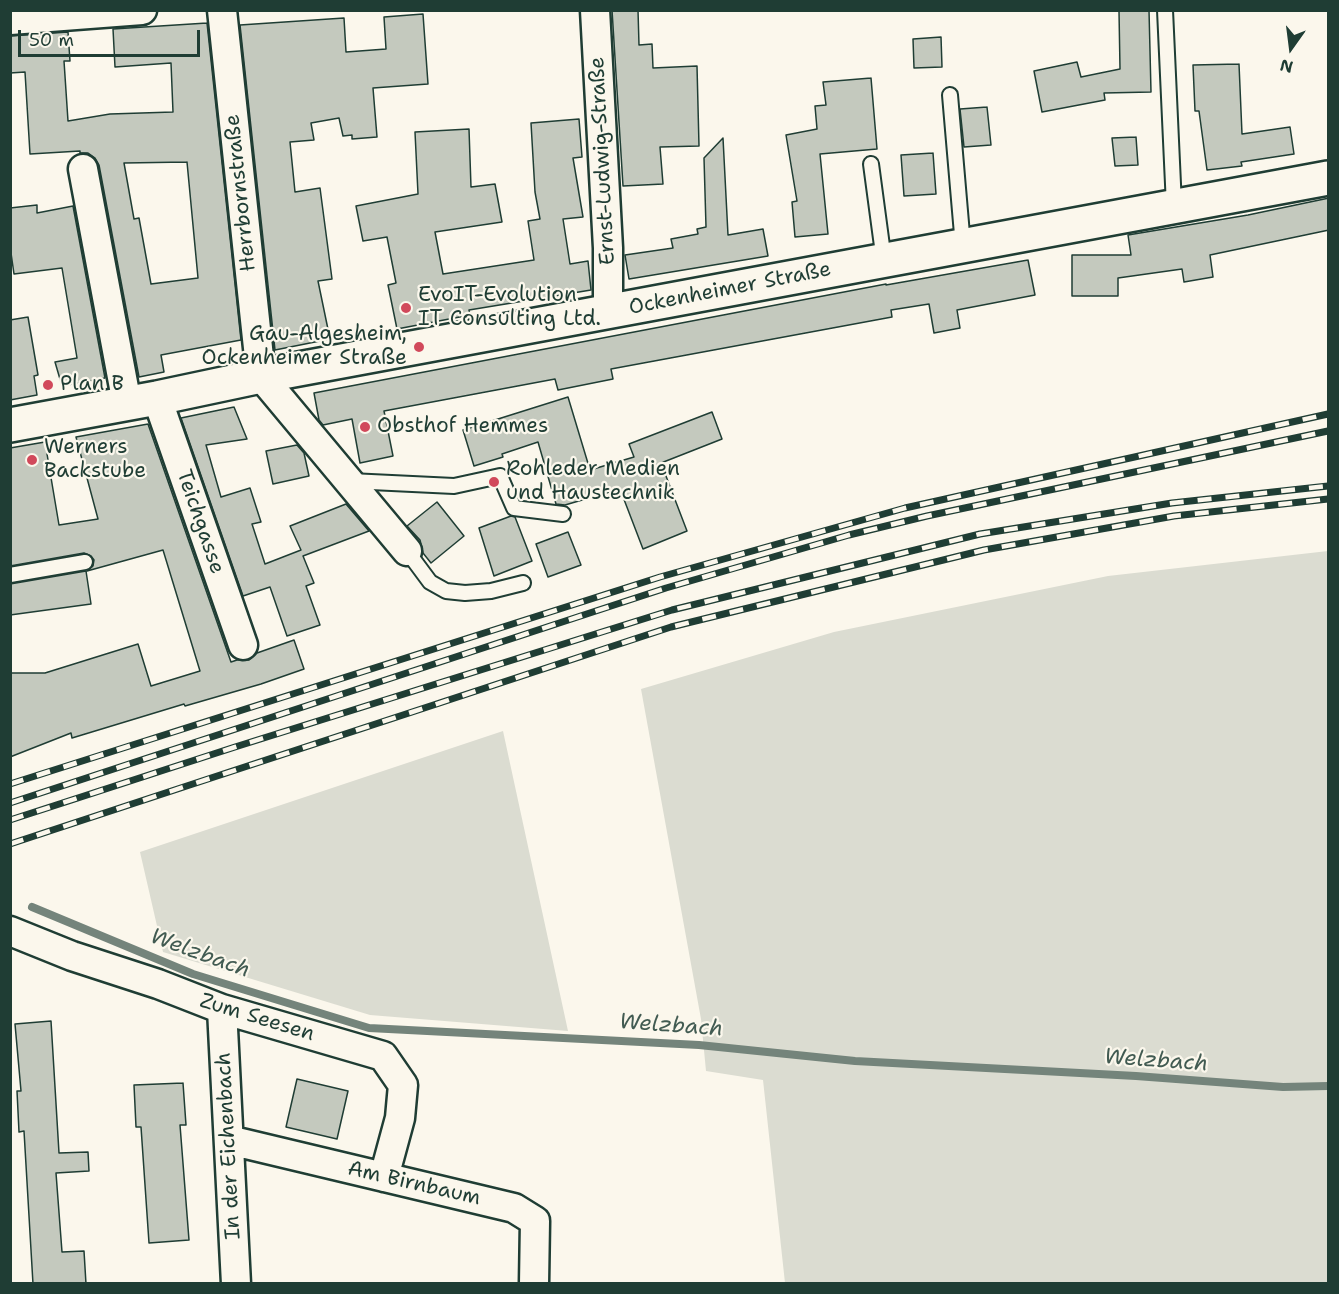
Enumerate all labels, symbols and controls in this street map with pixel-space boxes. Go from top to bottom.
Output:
scale bar [21,18,202,56]
north arrow [1261,18,1321,78]
text: 50 m [29,28,74,52]
text: N [1278,54,1295,78]
street label: Ernst-Ludwig-Straße [585,56,621,266]
street label: Herrbornstraße [220,113,262,273]
street label: Ockenheimer Straße [627,257,833,321]
place label: EvoIT-Evolution IT Consulting Ltd. [418,283,601,333]
marker: EvoIT-Evolution IT Consulting Ltd. [399,301,413,315]
place label: Gau-Algesheim, Ockenheimer Straße [202,322,407,372]
marker: Gau-Algesheim, Ockenheimer Straße [412,340,426,354]
place label: Plan B [60,372,124,398]
marker: Plan B [41,378,55,392]
place label: Obsthof Hemmes [377,414,548,440]
marker: Obsthof Hemmes [358,420,372,434]
place label: Werners Backstube [44,435,146,485]
marker: Werners Backstube [25,453,39,467]
place label: Rohleder Medien und Haustechnik [506,457,680,507]
street label: Teichgasse [170,467,230,577]
marker: Rohleder Medien und Haustechnik [487,475,501,489]
water label: Welzbach [147,924,253,984]
street label: Zum Seesen [197,989,317,1047]
water label: Welzbach [618,1009,724,1043]
water label: Welzbach [1103,1044,1209,1078]
street label: In der Eichenbach [212,1052,246,1240]
street label: Am Birnbaum [345,1156,483,1212]

